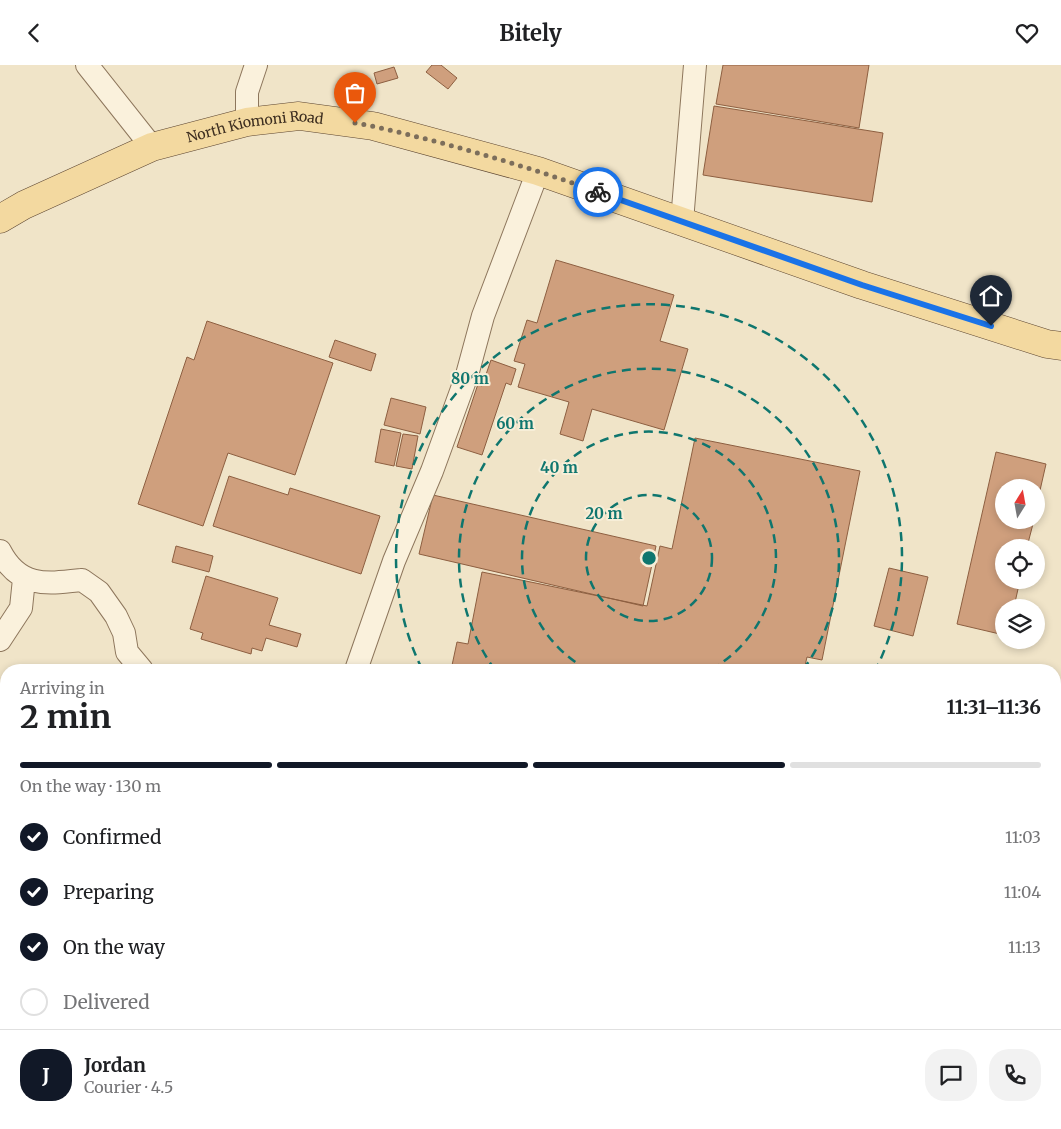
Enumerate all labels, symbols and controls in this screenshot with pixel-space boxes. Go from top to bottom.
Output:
icon: back [20,19,48,47]
text: Bitely [499,19,562,47]
icon: heart [1013,19,1041,47]
pin [334,72,376,123]
icon: bag [341,79,369,107]
street label: North Kiomoni Road [185,107,325,147]
courier [573,167,623,217]
icon: bike [584,178,612,206]
pin [970,275,1012,326]
icon: home [977,282,1005,310]
text: 80 m [451,369,489,388]
text: 60 m [496,414,534,433]
text: 40 m [540,458,578,477]
north arrow [995,479,1045,529]
map controls [995,479,1045,649]
text: 20 m [585,504,623,523]
button: locate [995,539,1045,589]
centre of rings [640,549,658,567]
button: layers [995,599,1045,649]
text: Arriving in [20,678,105,698]
text: 11:31–11:36 [946,695,1041,719]
text: 2 min [20,697,111,737]
text: On the way · 130 m [20,776,161,796]
icon: check [20,823,48,851]
text: Confirmed [63,825,161,849]
text: 11:03 [1005,827,1041,847]
icon: check [20,878,48,906]
text: Preparing [63,880,154,904]
text: 11:04 [1004,882,1041,902]
icon: check [20,933,48,961]
text: On the way [63,935,165,959]
text: 11:13 [1008,937,1041,957]
text: Delivered [63,990,150,1014]
button: chat [925,1049,977,1101]
button: phone [989,1049,1041,1101]
text: Jordan [84,1053,146,1077]
text: J [42,1063,50,1087]
text: Courier · 4.5 [84,1077,173,1097]

